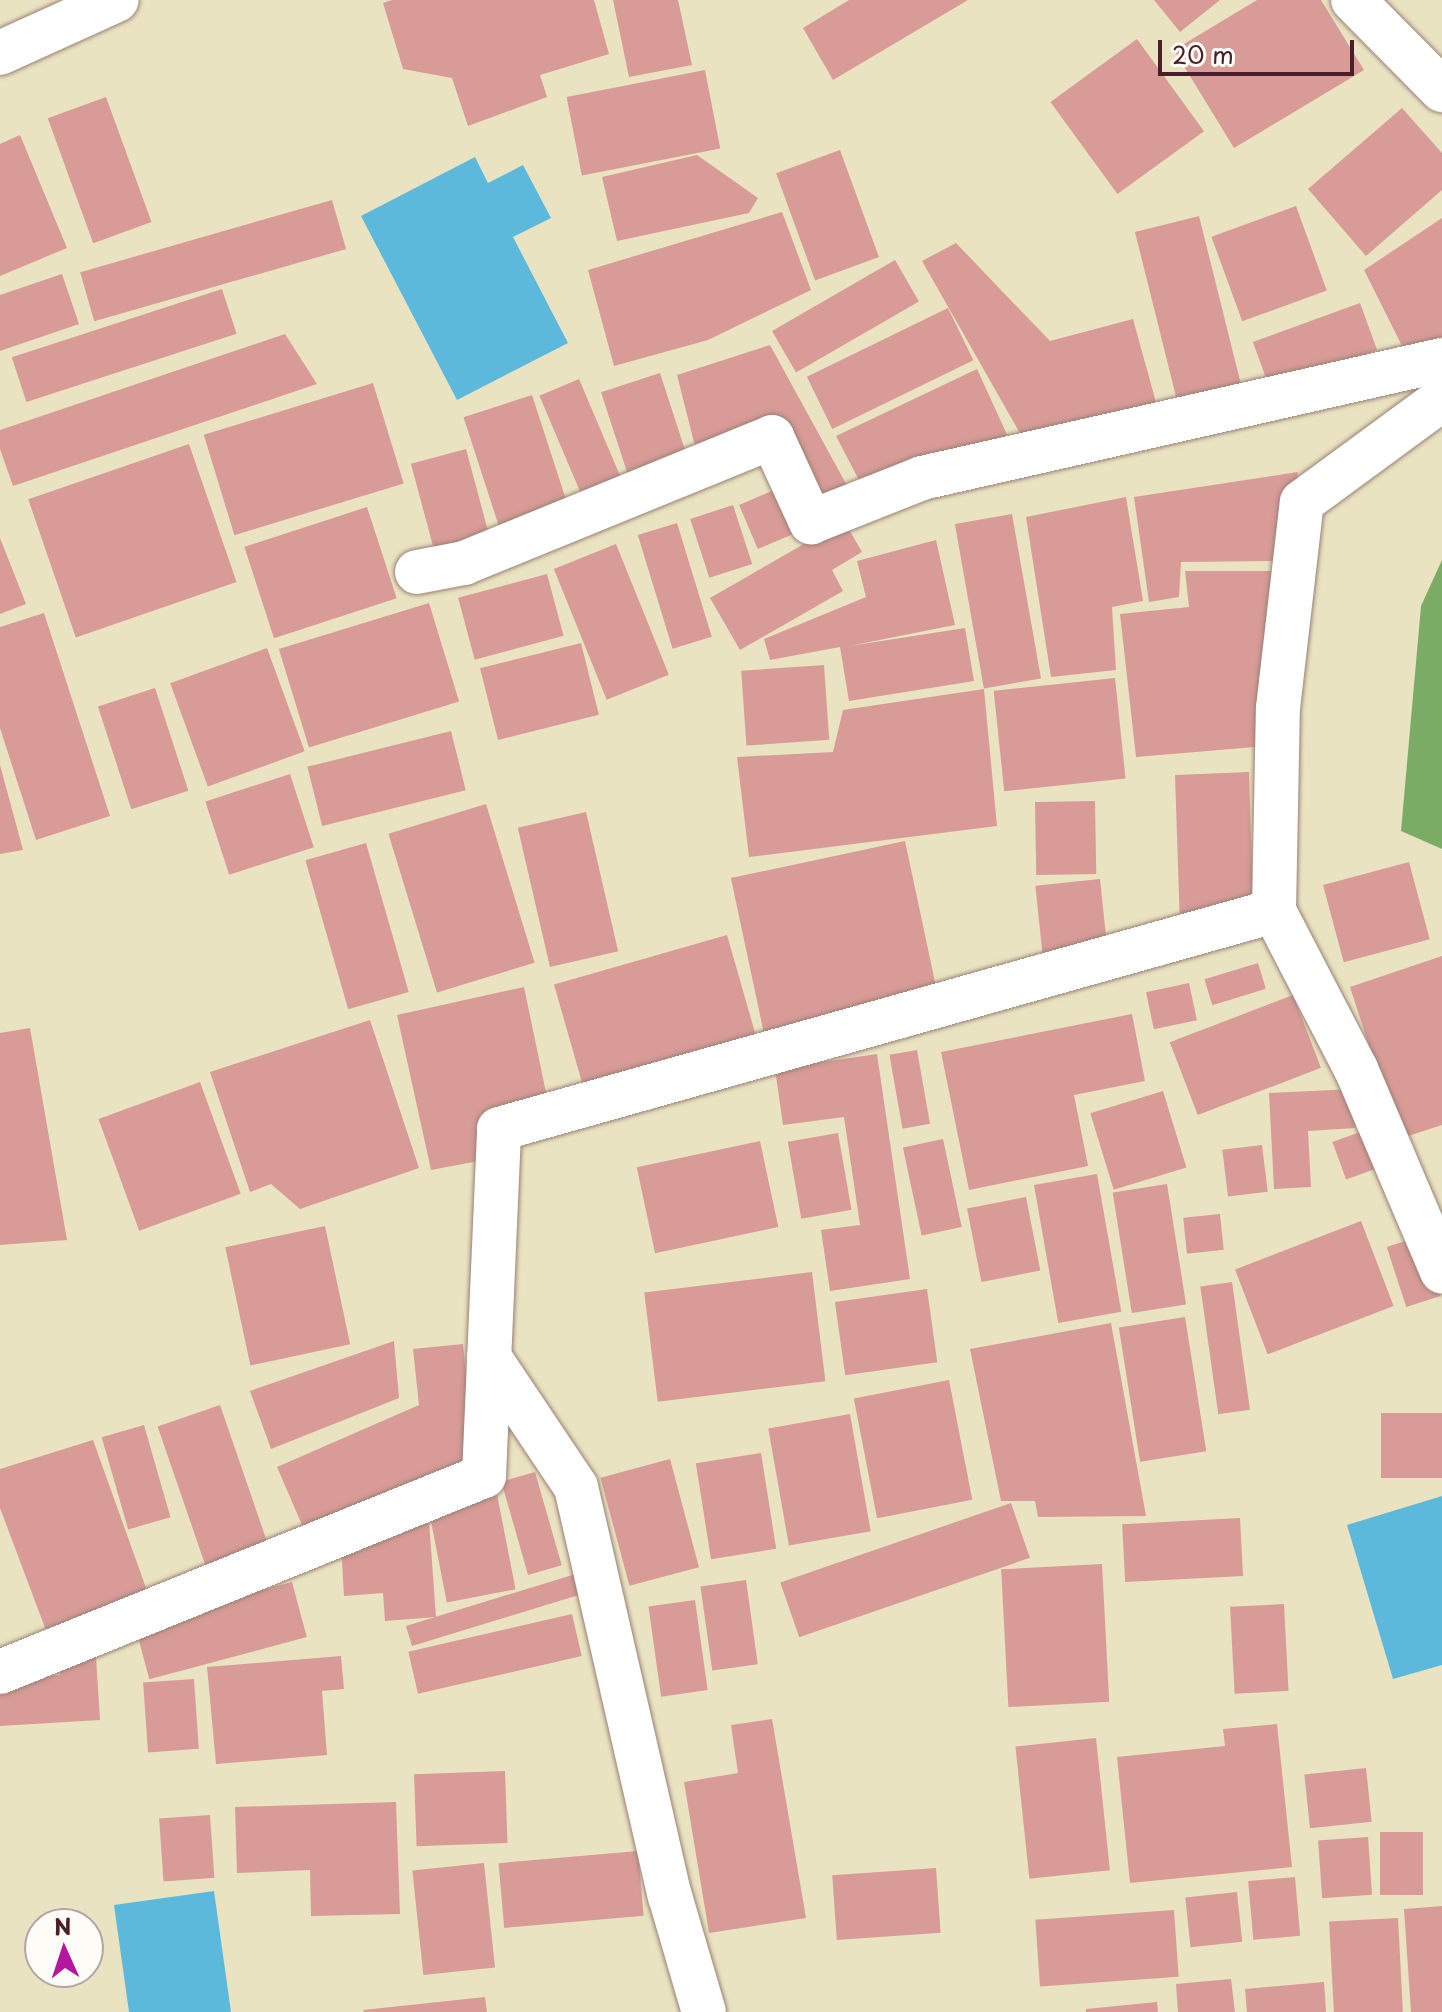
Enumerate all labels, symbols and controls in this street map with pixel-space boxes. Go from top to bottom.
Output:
scale bar [1162,24,1358,74]
text: 20 m [1172,36,1234,72]
north arrow [24,1908,104,1988]
text: N [53,1909,72,1942]

